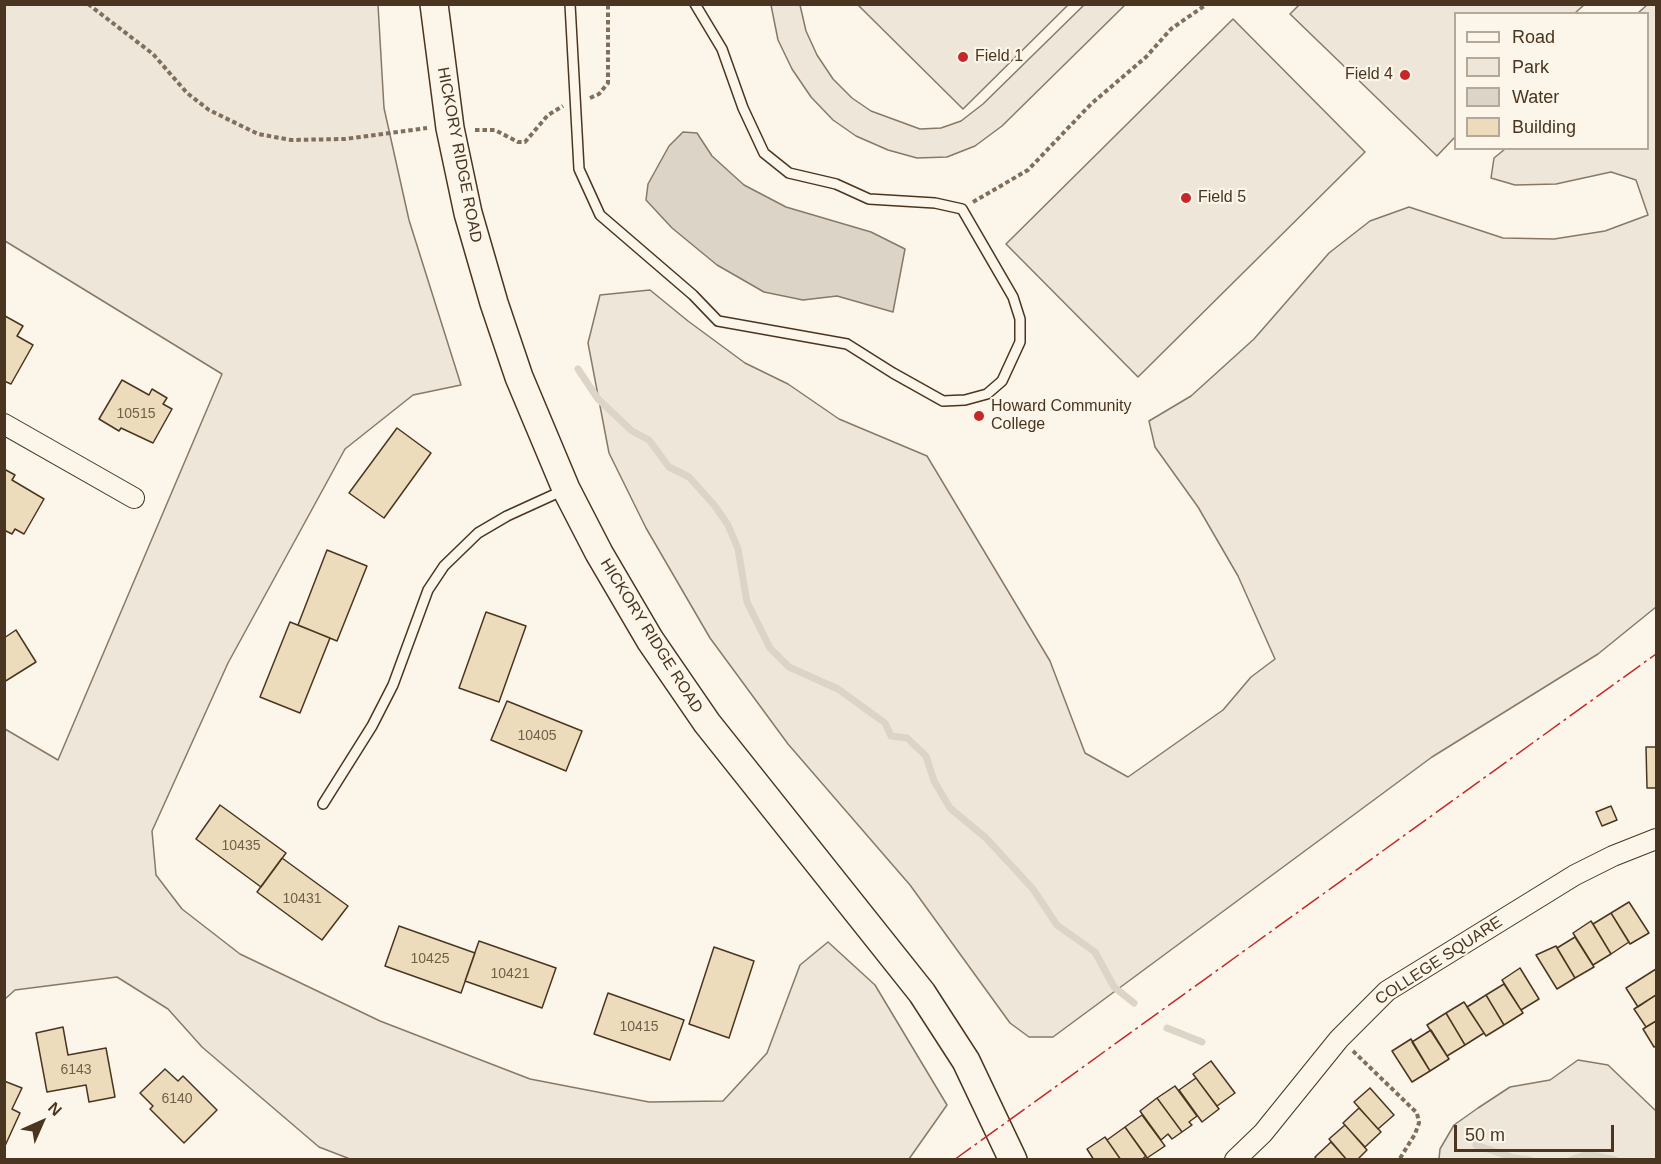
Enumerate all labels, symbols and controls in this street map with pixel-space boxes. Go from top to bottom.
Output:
legend [1454,12,1649,150]
text: Road [1512,27,1555,47]
place label: Field 1 [975,47,1023,67]
marker: Field 1 [956,50,970,64]
text: Park [1512,57,1549,77]
place label: Field 4 [1345,65,1393,85]
street label: HICKORY RIDGE ROAD [433,66,485,244]
marker: Field 4 [1398,68,1412,82]
text: Water [1512,87,1559,107]
text: Building [1512,117,1576,137]
place label: Field 5 [1198,188,1246,208]
marker: Field 5 [1179,191,1193,205]
place label: Howard Community College [991,397,1131,435]
house number: 10515 [117,406,155,422]
marker: Howard Community College [972,409,986,423]
street label: HICKORY RIDGE ROAD [596,555,706,717]
house number: 10405 [518,728,556,744]
house number: 10435 [222,838,260,854]
house number: 10431 [283,891,321,907]
street label: COLLEGE SQUARE [1372,913,1506,1009]
house number: 10425 [411,951,449,967]
house number: 10421 [491,966,529,982]
house number: 10415 [620,1019,658,1035]
house number: 6143 [60,1062,92,1078]
house number: 6140 [161,1091,193,1107]
north arrow [12,1092,72,1152]
text: N [45,1099,65,1119]
scale bar [1457,1113,1618,1151]
text: 50 m [1465,1125,1505,1145]

